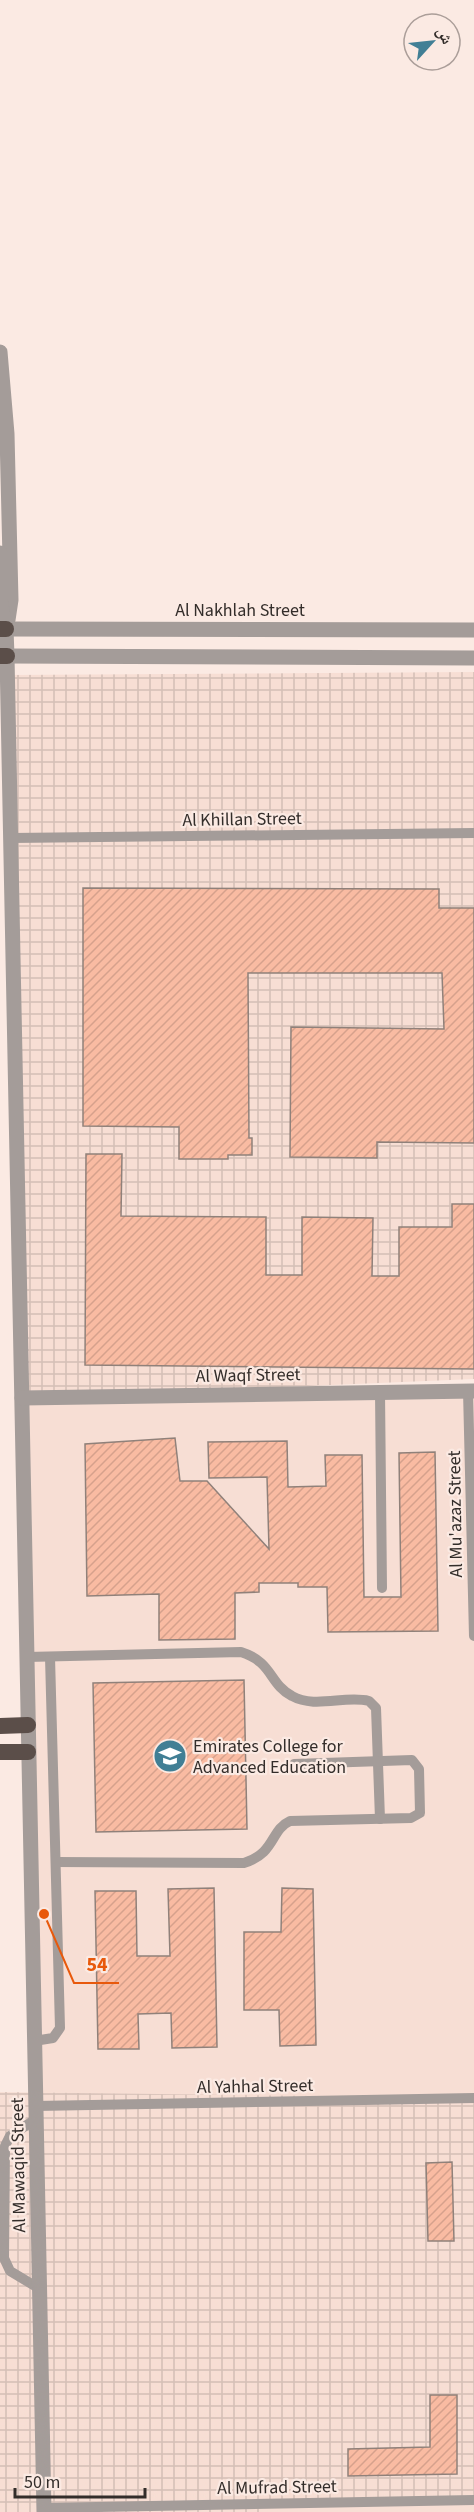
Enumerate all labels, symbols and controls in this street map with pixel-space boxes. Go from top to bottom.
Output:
north arrow [402,12,462,72]
text: ش [431,23,458,48]
street label: Al Nakhlah Street [175,598,305,623]
street label: Al Khillan Street [182,806,302,833]
street label: Al Waqf Street [195,1362,301,1389]
street label: Al Mu'azaz Street [442,1450,469,1578]
place label: Emirates College for Advanced Education [193,1734,346,1780]
school or university icon: Emirates College for Advanced Education [152,1738,188,1774]
callout: 54 [74,1945,119,1983]
text: 54 [86,1951,108,1979]
street label: Al Yahhal Street [197,2073,313,2100]
street label: Al Mawaqid Street [5,2097,32,2233]
scale bar [15,2461,146,2499]
text: 50 m [24,2470,60,2495]
street label: Al Mufrad Street [217,2474,337,2501]

